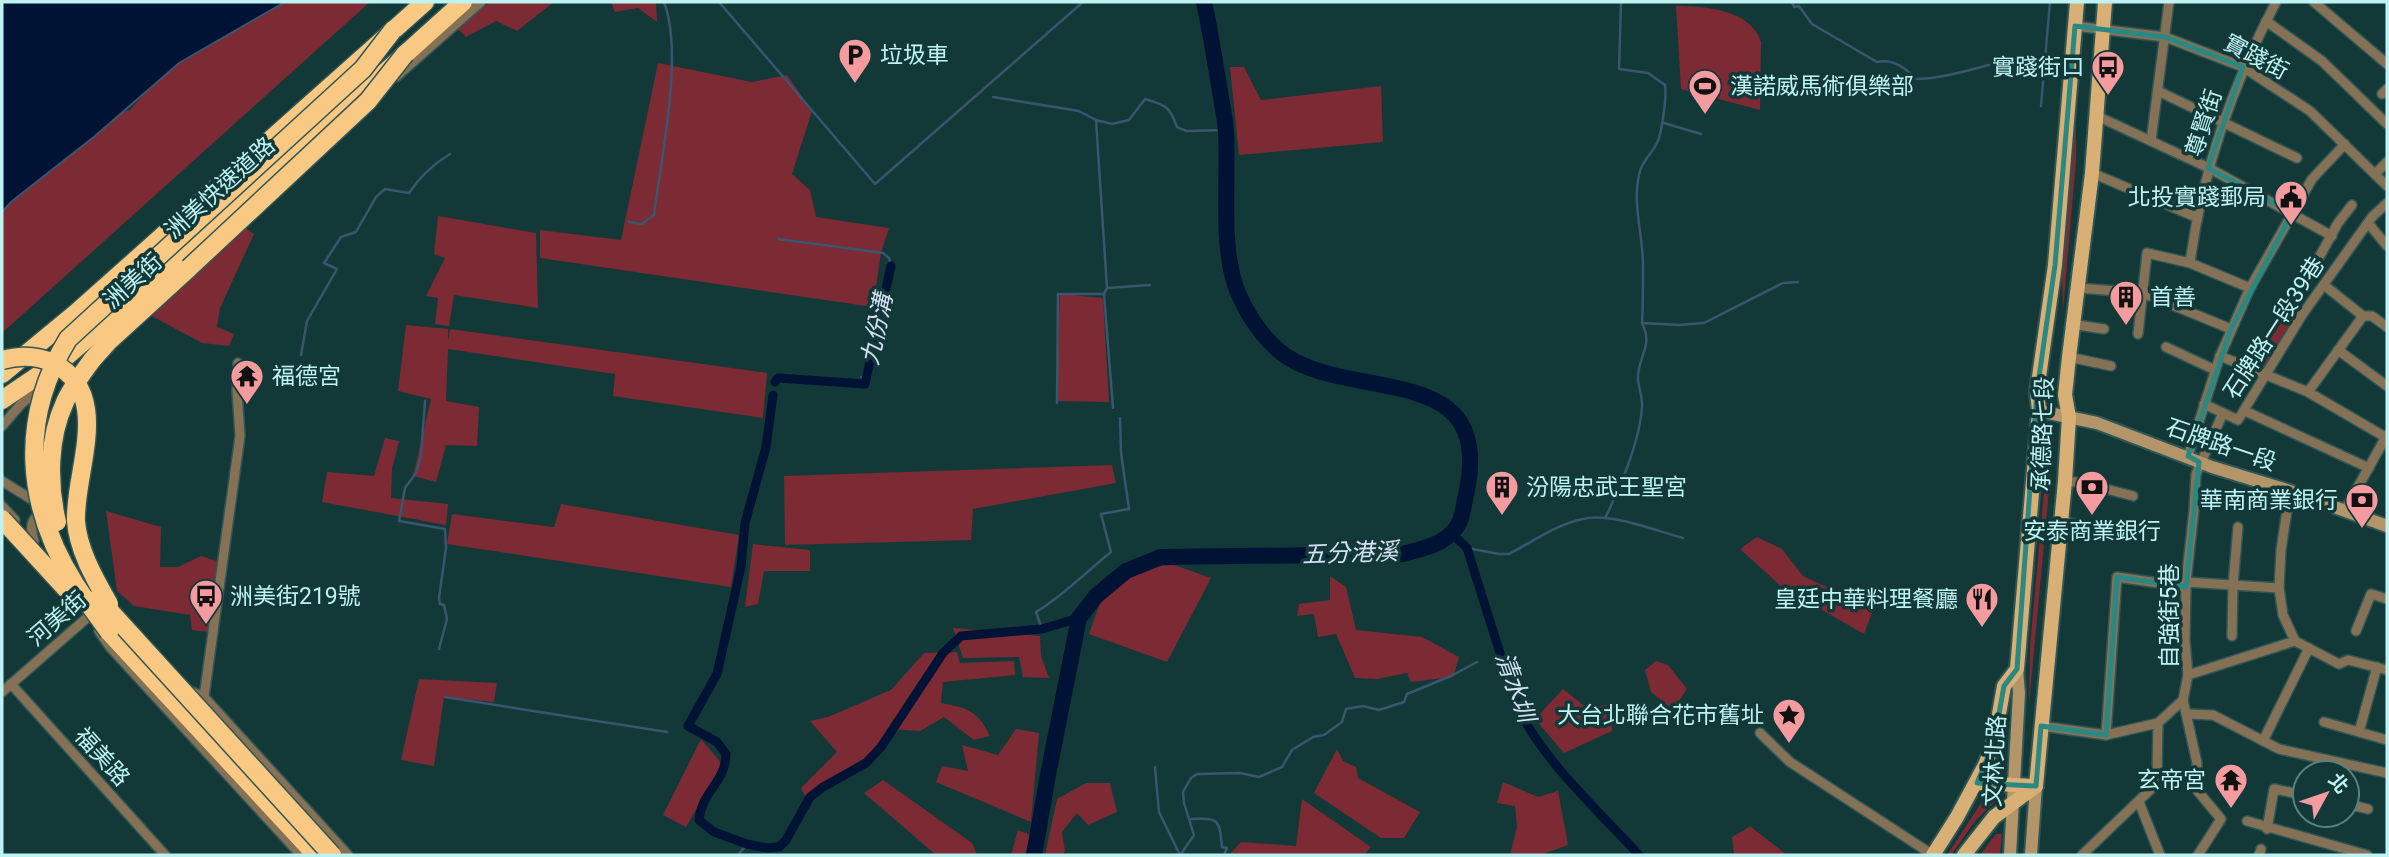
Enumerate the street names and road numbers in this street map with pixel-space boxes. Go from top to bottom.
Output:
street label: 實踐街 [2219,29,2293,85]
street label: 尊賢街 [2180,86,2228,160]
street label: 洲美快速道路 [160,132,280,244]
street label: 洲美街 [98,248,168,314]
street label: 石牌路一段39巷 [2218,252,2330,404]
street label: 承德路七段 [2028,376,2058,492]
street label: 石牌路一段 [2162,414,2280,476]
street label: 自強街5巷 [2156,564,2183,668]
street label: 河美街 [22,586,92,652]
street label: 文林北路 [1979,714,2011,808]
street label: 福美路 [69,722,135,792]

